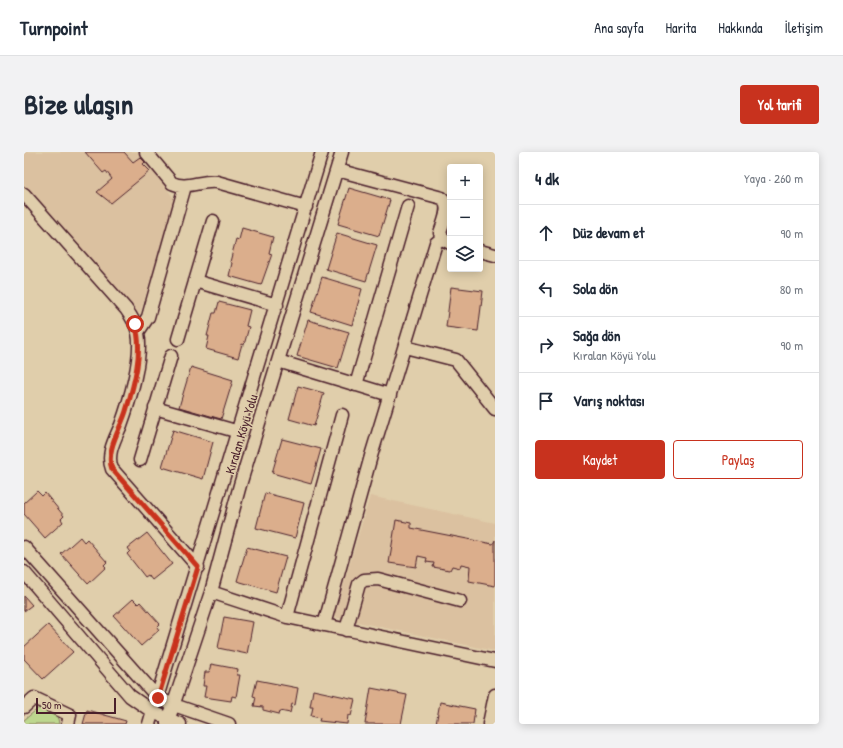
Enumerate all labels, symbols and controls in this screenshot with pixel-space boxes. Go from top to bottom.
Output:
text: Turnpoint [20,15,88,41]
text: Ana sayfa [594,18,643,37]
text: Harita [665,18,696,37]
text: Hakkında [718,18,762,37]
text: İletişim [784,18,823,37]
text: Bize ulaşın [24,85,133,123]
button: Yol tarifi [740,85,819,124]
map controls [447,164,483,272]
button: + [447,164,483,200]
text: 4 dk [535,167,559,190]
text: Yaya · 260 m [744,169,803,187]
button: − [447,200,483,236]
icon: ahead [535,222,557,244]
text: Düz devam et [573,222,644,243]
text: 90 m [781,224,803,242]
button: layers [447,236,483,272]
icon: left [535,278,557,300]
text: Sola dön [573,278,618,299]
text: 80 m [780,280,803,298]
route start [126,315,144,333]
text: Sağa dön [573,325,620,346]
icon: right [535,334,557,356]
text: 90 m [781,336,803,354]
text: Kıralan Köyü Yolu [573,346,656,364]
icon: arrive [535,390,557,412]
text: Varış noktası [573,390,645,411]
street label: Kıralan Köyü Yolu [220,392,262,476]
button: Kaydet [535,440,665,479]
button: Paylaş [673,440,803,479]
route end [149,689,167,707]
scale bar [36,696,116,715]
text: 50 m [42,698,62,712]

